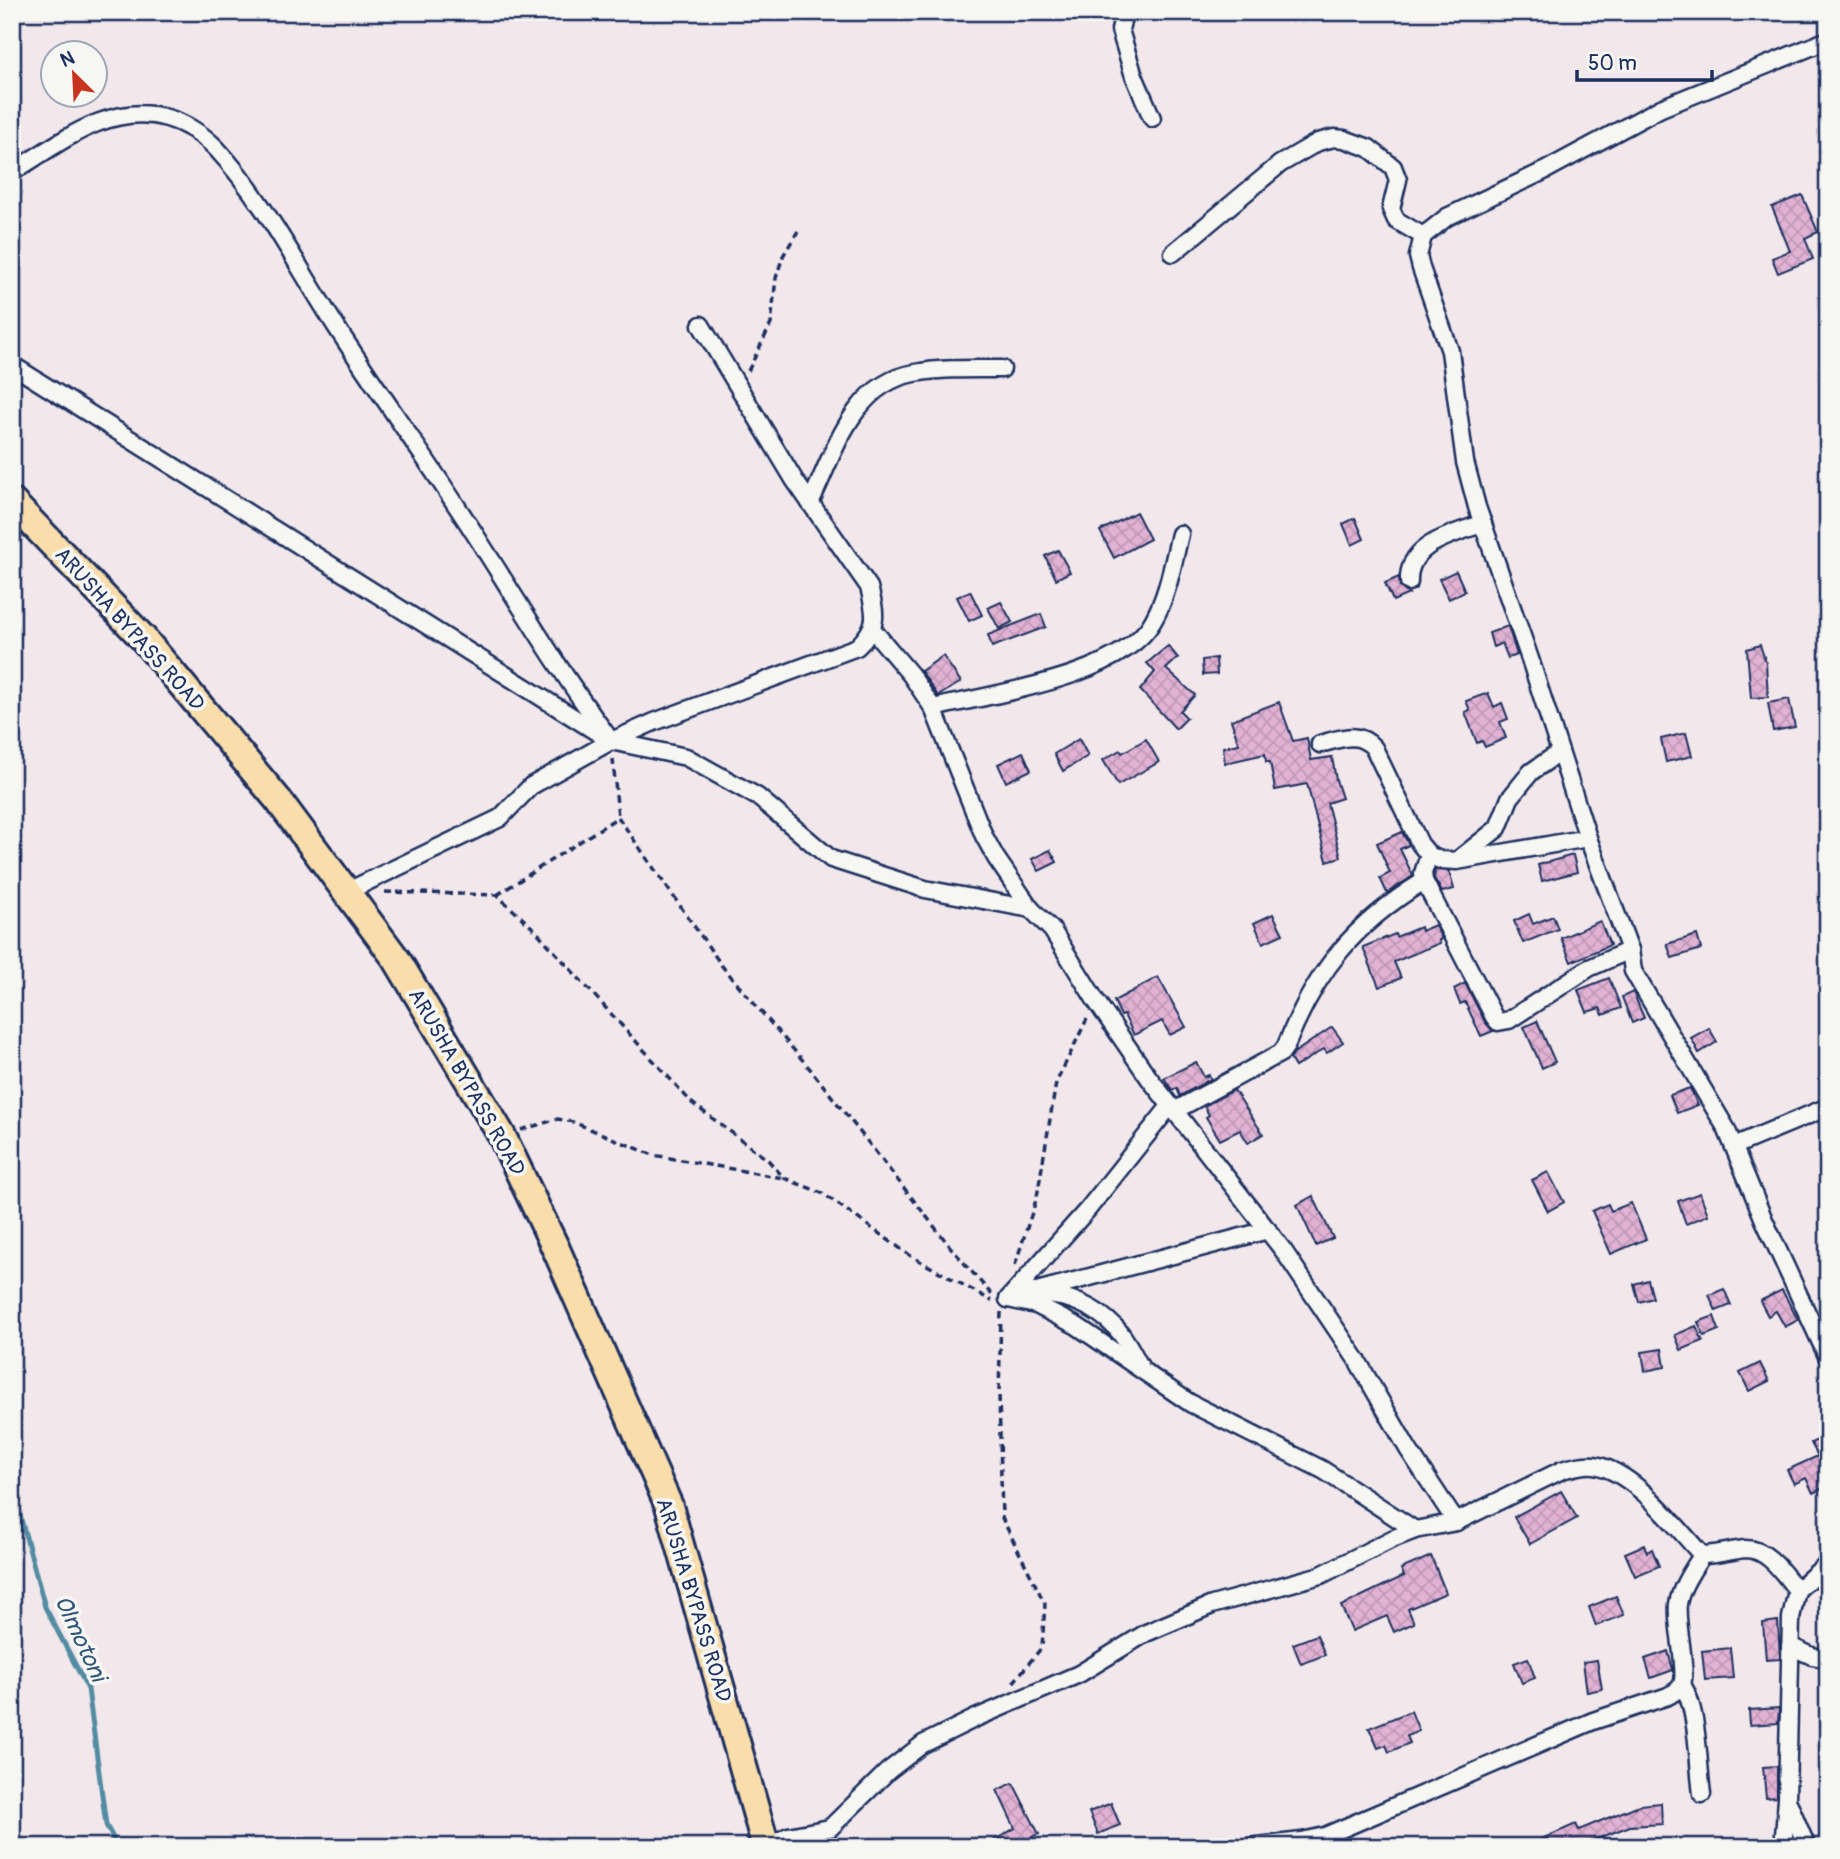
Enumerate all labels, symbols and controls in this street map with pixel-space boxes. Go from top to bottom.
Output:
north arrow [38,38,108,108]
scale bar [1577,38,1712,82]
text: N [57,46,78,73]
text: 50 m [1588,50,1637,77]
street label: ARUSHA BYPASS ROAD [49,542,211,717]
street label: ARUSHA BYPASS ROAD [402,984,531,1181]
street label: ARUSHA BYPASS ROAD [650,1495,737,1705]
water label: Olmotoni [48,1591,115,1689]

